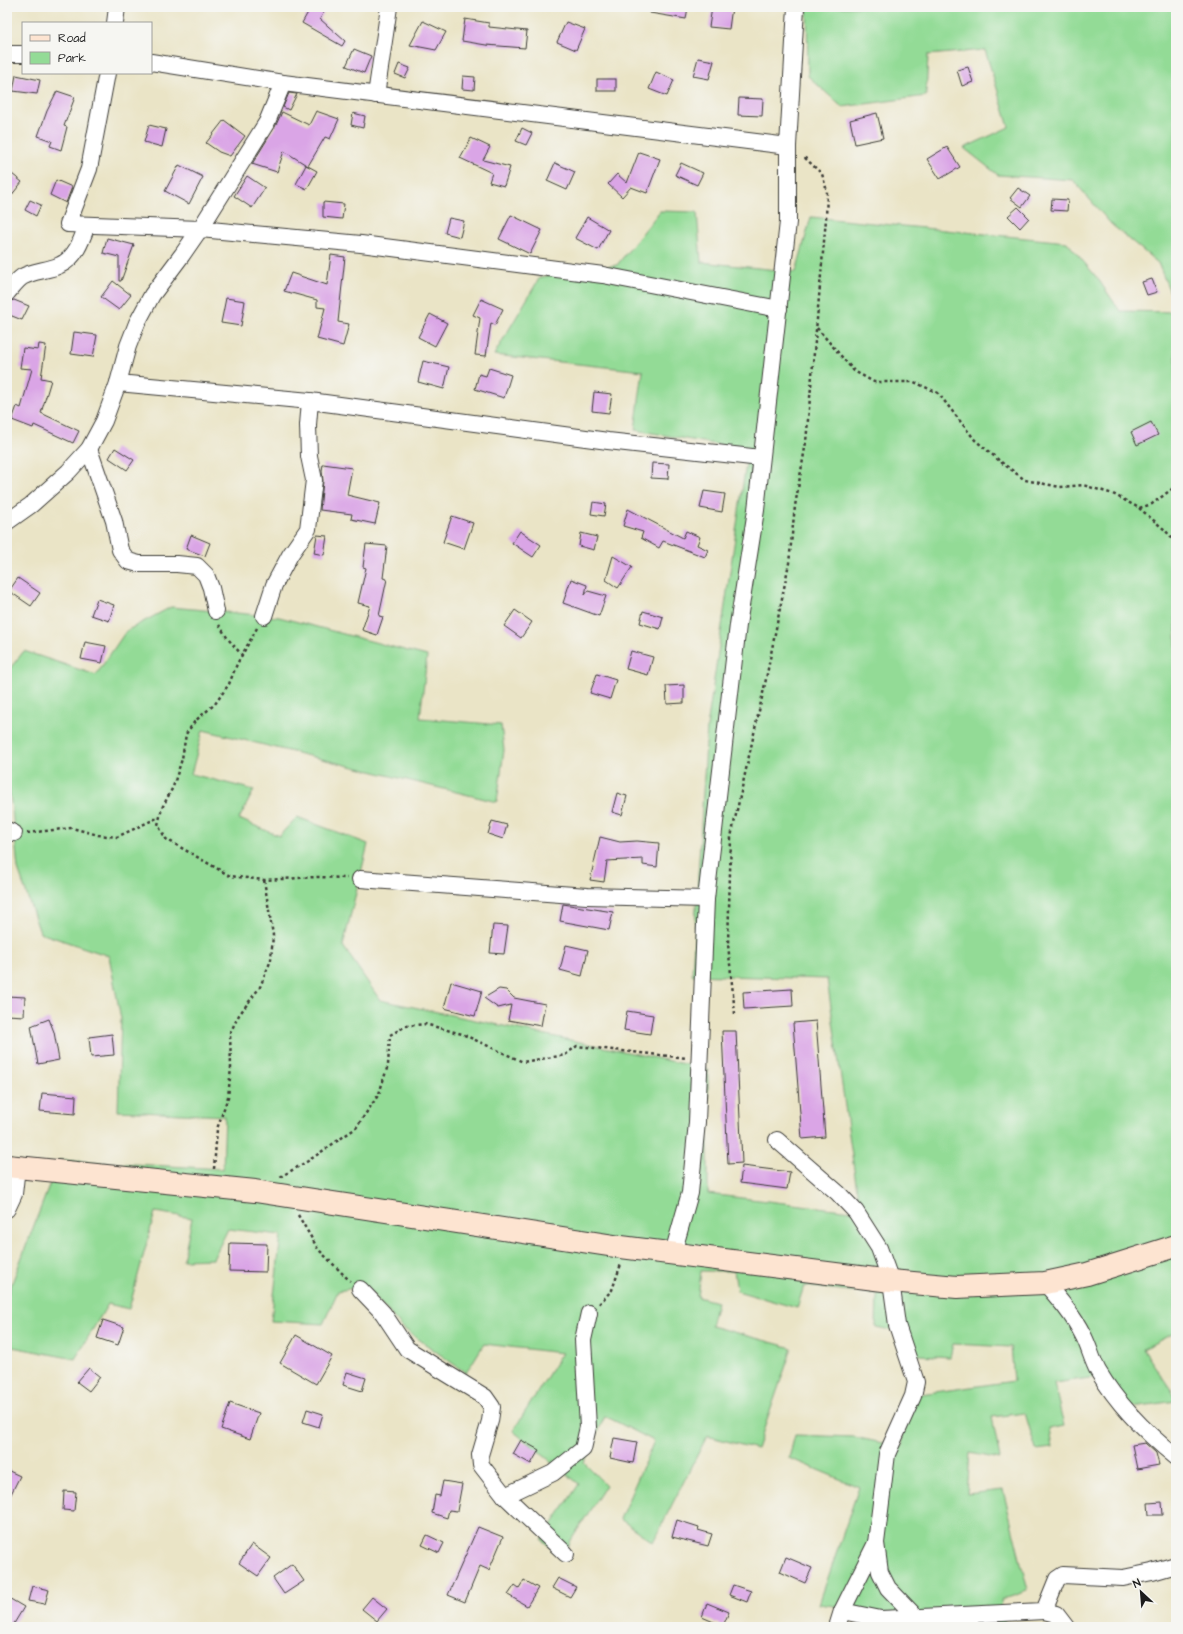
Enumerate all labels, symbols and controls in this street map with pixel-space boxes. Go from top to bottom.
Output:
legend [22,22,152,74]
text: Road [58,30,86,47]
text: Park [58,50,86,67]
north arrow [1121,1572,1161,1612]
text: N [1130,1575,1143,1592]

